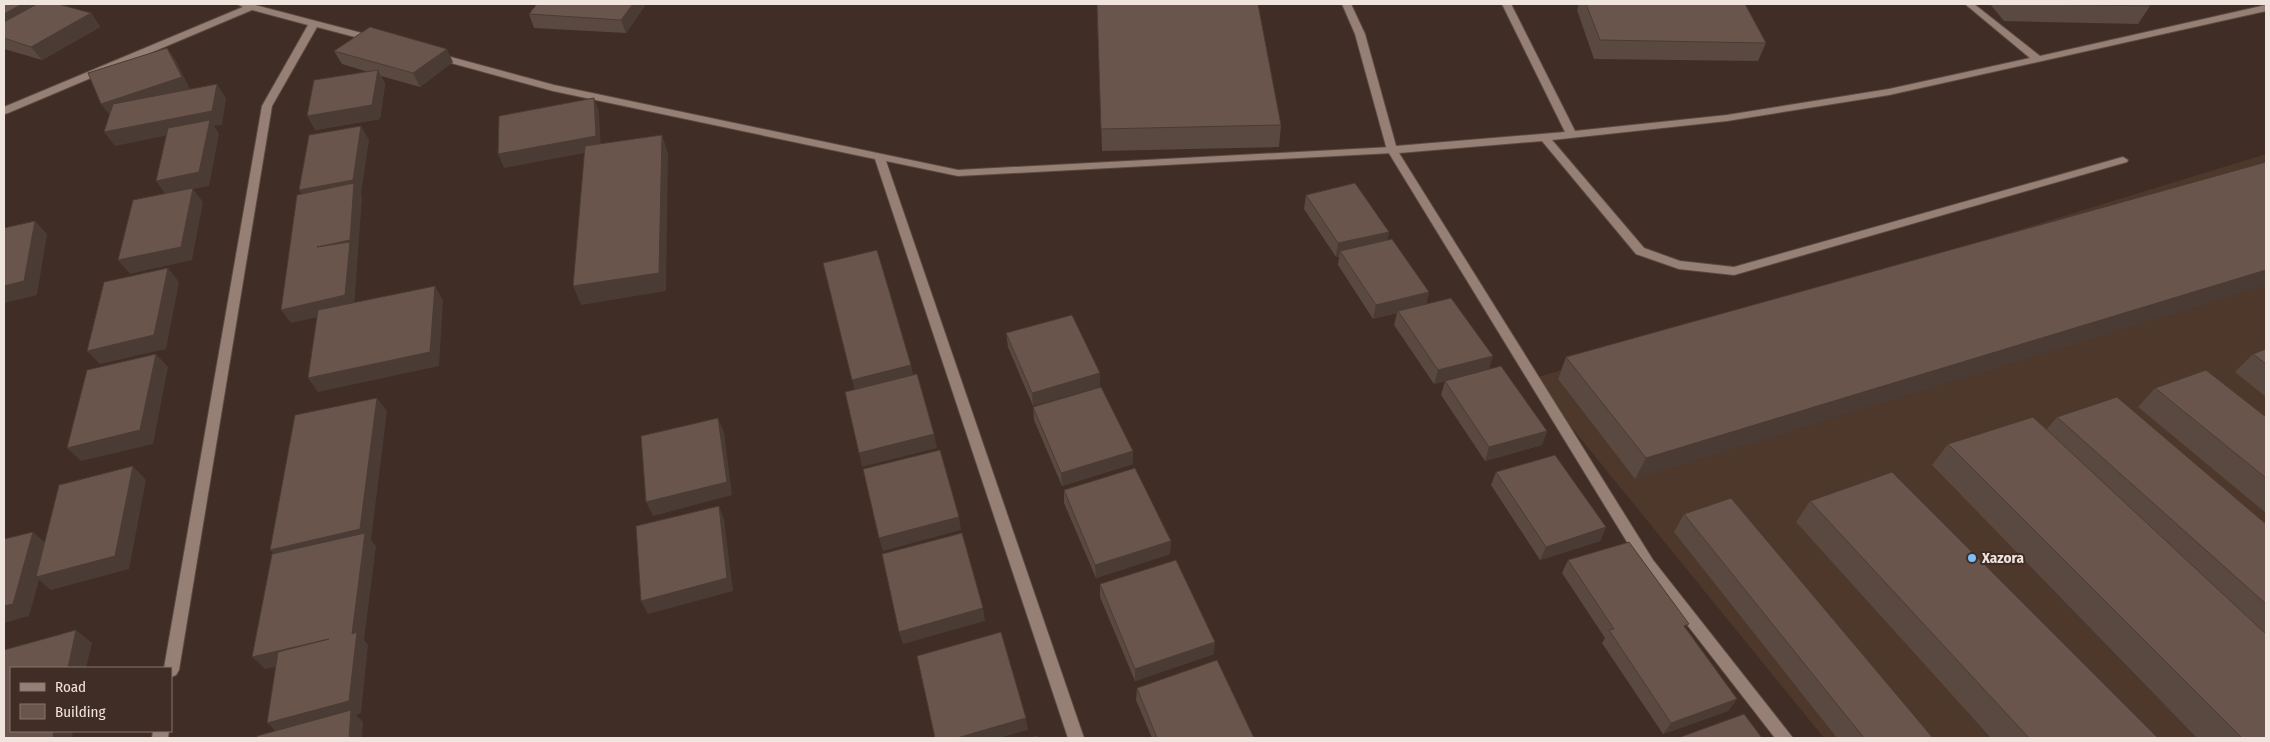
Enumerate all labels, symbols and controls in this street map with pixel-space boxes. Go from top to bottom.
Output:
place label: Xazora [1981,549,2024,567]
marker: Xazora [1966,552,1978,564]
legend [10,667,172,732]
text: Road [55,678,86,696]
text: Building [55,703,106,721]

